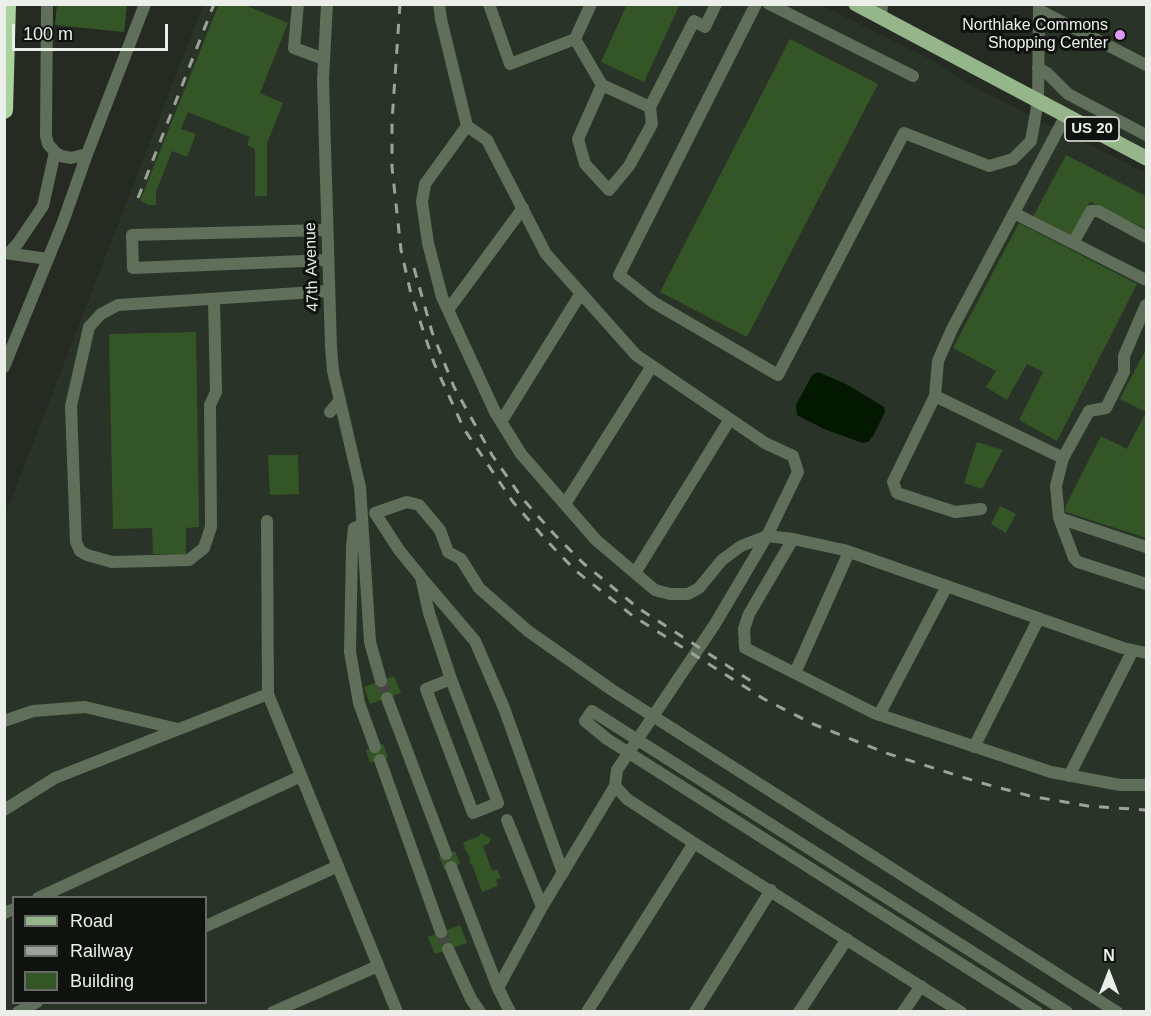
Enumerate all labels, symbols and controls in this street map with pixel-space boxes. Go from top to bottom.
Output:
scale bar [15,12,171,50]
place label: Northlake Commons Shopping Center [962,16,1108,54]
text: 100 m [23,24,73,44]
marker: Northlake Commons Shopping Center [1113,28,1127,42]
road number: US 20 [1065,117,1119,141]
street label: 47th Avenue [301,222,323,312]
legend [12,896,207,1004]
text: Road [70,911,113,931]
text: Railway [70,941,133,961]
north arrow [1079,944,1139,1004]
text: N [1103,947,1115,964]
text: Building [70,971,134,991]

